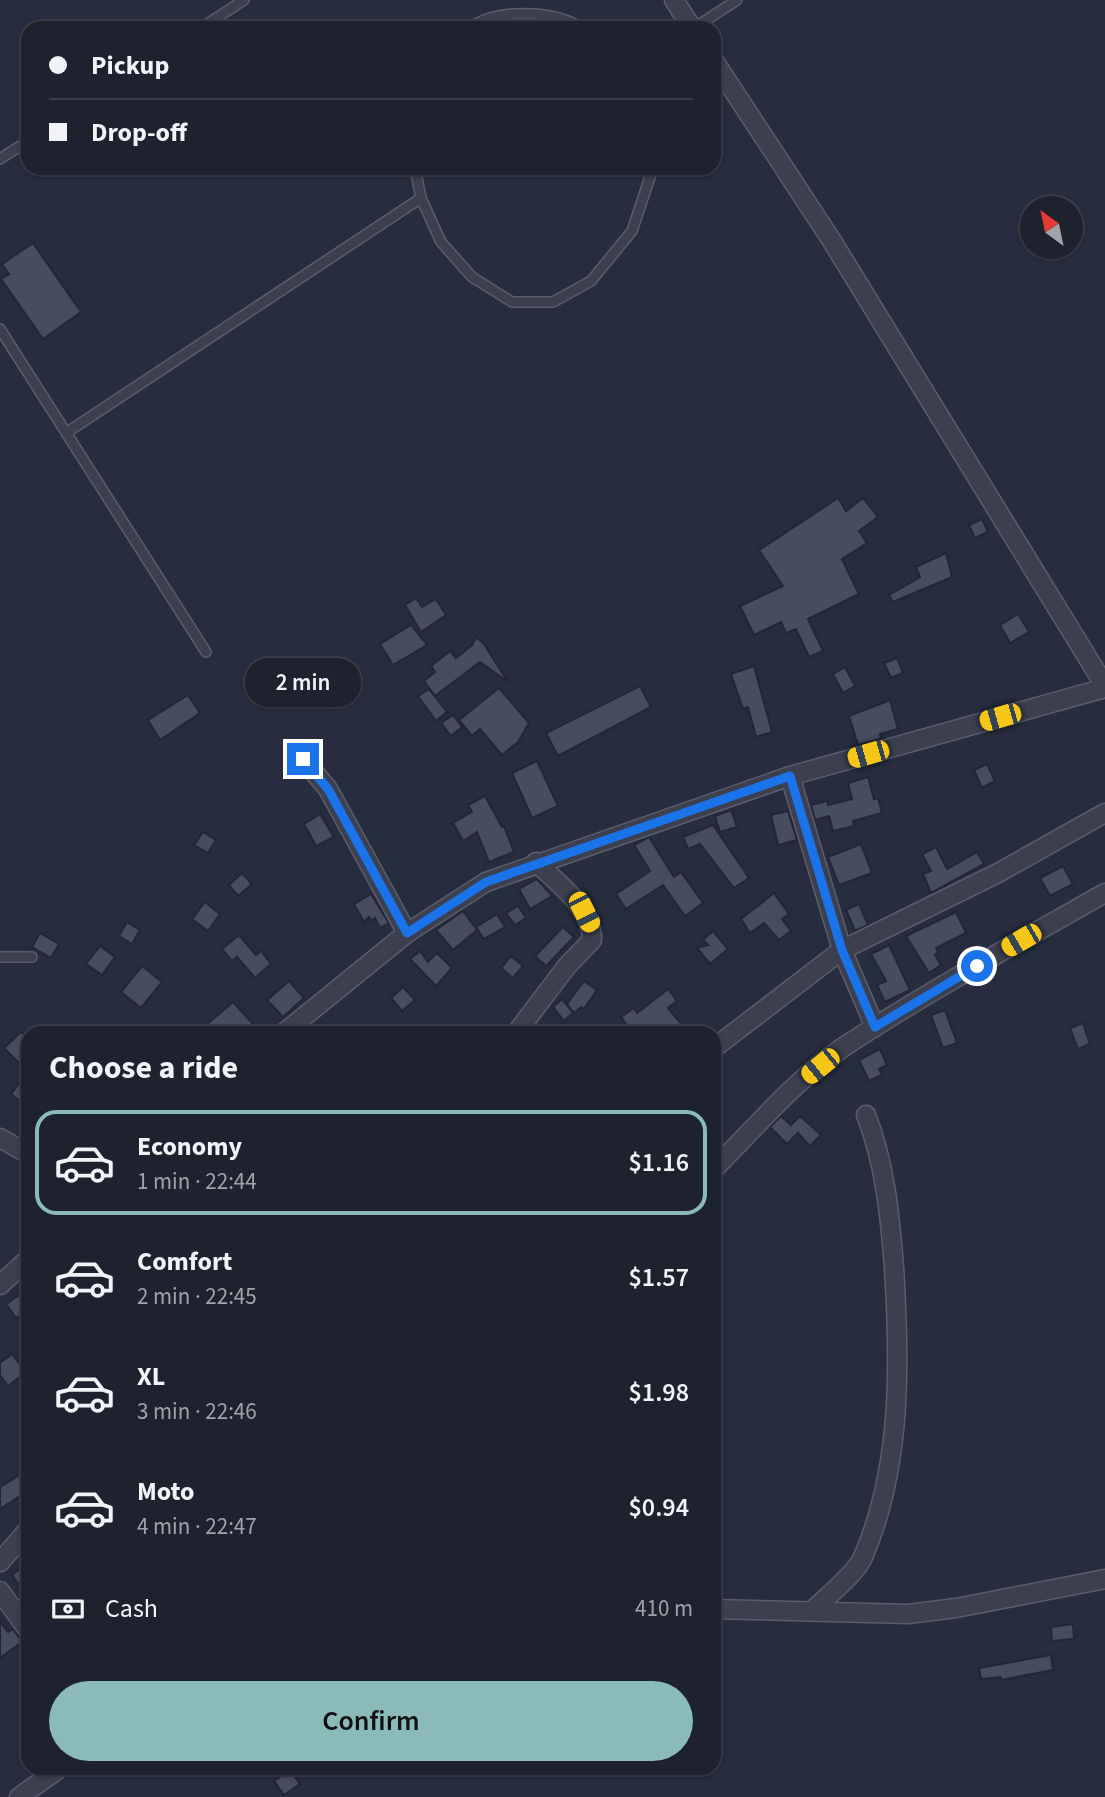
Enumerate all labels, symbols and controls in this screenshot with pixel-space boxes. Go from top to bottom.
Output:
text: Pickup [91,47,169,84]
text: Drop-off [91,114,187,151]
north arrow [1020,196,1083,259]
map controls [1020,196,1083,259]
callout: 2 min [245,658,361,706]
text: 2 min [276,666,330,699]
car [977,701,1024,733]
car [845,738,892,770]
route end [287,743,319,775]
car [566,889,603,935]
car [998,920,1045,960]
route start [961,950,993,982]
text: Choose a ride [49,1045,238,1091]
car [798,1045,843,1087]
text: Economy [137,1128,242,1165]
icon: car [53,1131,116,1194]
text: $1.16 [628,1144,689,1181]
text: 1 min · 22:44 [137,1165,257,1198]
text: Comfort [137,1243,232,1280]
icon: car [53,1246,116,1309]
text: $1.57 [628,1259,689,1296]
text: 2 min · 22:45 [137,1280,257,1313]
text: XL [137,1358,165,1395]
icon: car [53,1361,116,1424]
text: $1.98 [628,1374,689,1411]
text: 3 min · 22:46 [137,1395,257,1428]
text: Moto [137,1473,194,1510]
icon: car [53,1476,116,1539]
text: $0.94 [628,1489,689,1526]
text: 4 min · 22:47 [137,1510,257,1543]
icon: cash [49,1590,87,1628]
text: Cash [105,1590,158,1627]
text: 410 m [635,1592,693,1625]
button: Confirm [49,1681,693,1761]

